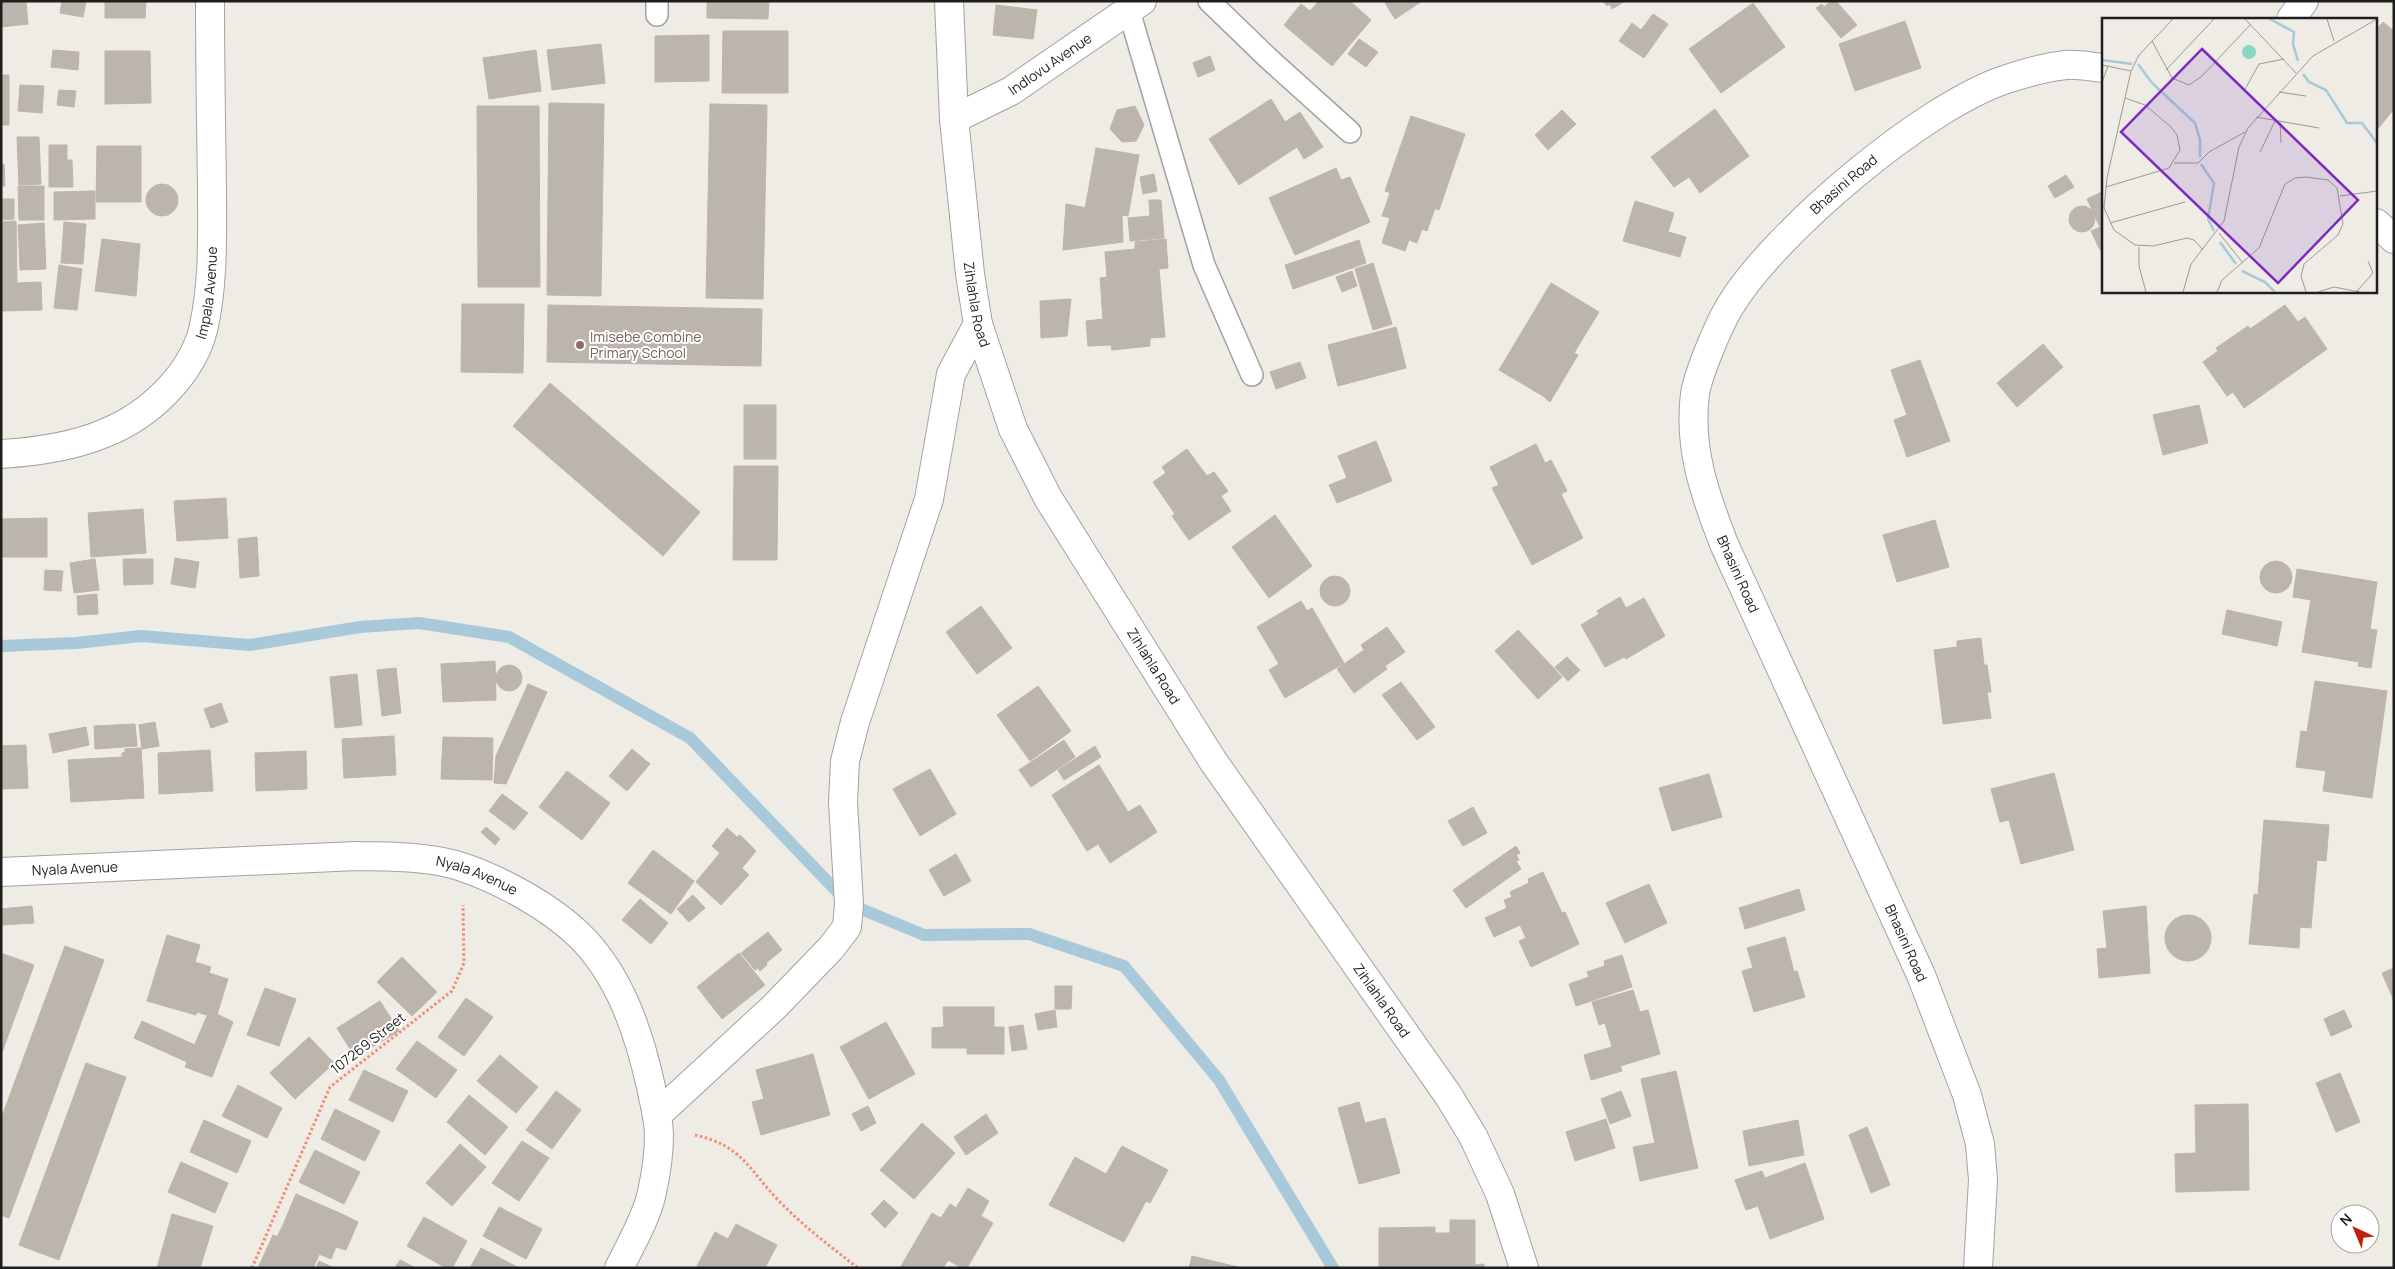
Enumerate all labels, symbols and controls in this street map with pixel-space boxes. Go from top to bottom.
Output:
inset map [2102,18,2378,292]
street label: Indlovu Avenue [1004,28,1095,99]
street label: Bhasini Road [1806,150,1881,218]
street label: Impala Avenue [191,246,221,341]
street label: Zihlahla Road [960,261,995,349]
place label: Imisebe Combine Primary School [590,327,701,362]
marker: Imisebe Combine Primary School [574,339,586,351]
street label: Bhasini Road [1713,532,1764,616]
street label: Zihlahla Road [1123,624,1185,708]
street label: Nyala Avenue [435,851,521,899]
street label: Nyala Avenue [31,857,118,880]
street label: Bhasini Road [1881,901,1932,985]
street label: Zihlahla Road [1349,959,1415,1041]
street label: 107269 Street [326,1007,409,1078]
north arrow [2330,1204,2380,1254]
text: N [2335,1209,2356,1230]

